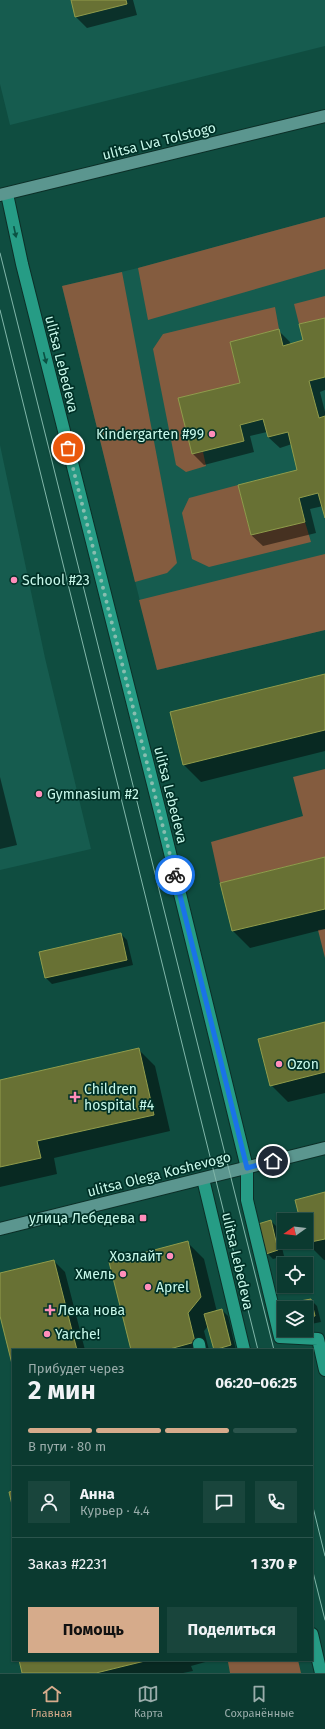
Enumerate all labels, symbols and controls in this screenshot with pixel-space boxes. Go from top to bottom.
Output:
street label: ulitsa Lva Tolstogo [101,119,218,164]
one-way arrow [12,226,18,238]
street label: ulitsa Lebedeva [41,314,82,414]
one-way arrow [43,352,49,364]
place label: Kindergarten #99 [96,426,204,443]
marker: Kindergarten #99 [207,429,217,439]
pin [51,431,85,465]
icon: bag [57,437,79,459]
place label: School #23 [22,572,90,589]
marker: School #23 [9,575,19,585]
street label: ulitsa Lebedeva [150,745,191,845]
place label: Gymnasium #2 [47,786,139,803]
marker: Gymnasium #2 [34,789,44,799]
courier [155,855,195,895]
icon: bike [164,864,186,886]
place label: Ozon [287,1056,319,1073]
marker: Ozon [274,1059,284,1069]
place label: Children hospital #4 [84,1081,155,1114]
marker: Children hospital #4 [69,1091,81,1103]
pin [256,1144,290,1178]
street label: ulitsa Olega Koshevogo [86,1148,233,1201]
icon: home [262,1150,284,1172]
place label: улица Лебедева [29,1210,135,1227]
street label: ulitsa Lebedeva [218,1211,257,1311]
marker: улица Лебедева [138,1213,148,1223]
north arrow [277,1213,313,1249]
map controls [277,1213,313,1337]
place label: Хозлайт [110,1248,163,1265]
marker: Хозлайт [165,1251,175,1261]
button: locate [277,1257,313,1293]
place label: Хмель [75,1266,115,1283]
marker: Хмель [118,1269,128,1279]
place label: Aprel [156,1279,189,1296]
marker: Aprel [143,1282,153,1292]
button: layers [277,1301,313,1337]
place label: Лека нова [58,1302,125,1319]
marker: Лека нова [45,1305,55,1315]
place label: Yarche! [55,1326,100,1343]
marker: Yarche! [42,1329,52,1339]
text: Прибудет через [28,1361,125,1376]
text: 06:20–06:25 [215,1374,297,1392]
text: 2 мин [28,1375,96,1406]
text: В пути · 80 m [28,1439,106,1454]
button: person [28,1481,70,1523]
button: chat [203,1481,245,1523]
button: phone [255,1481,297,1523]
text: Анна [80,1485,115,1503]
text: Курьер · 4.4 [80,1503,150,1518]
text: Заказ #2231 [28,1555,107,1573]
text: 1 370 ₽ [251,1555,297,1573]
button: Помощь [28,1607,159,1653]
button: Поделиться [167,1607,297,1653]
tab: Главная [31,1683,72,1720]
tab: Карта [134,1683,163,1720]
tab: Сохранённые [225,1683,294,1720]

